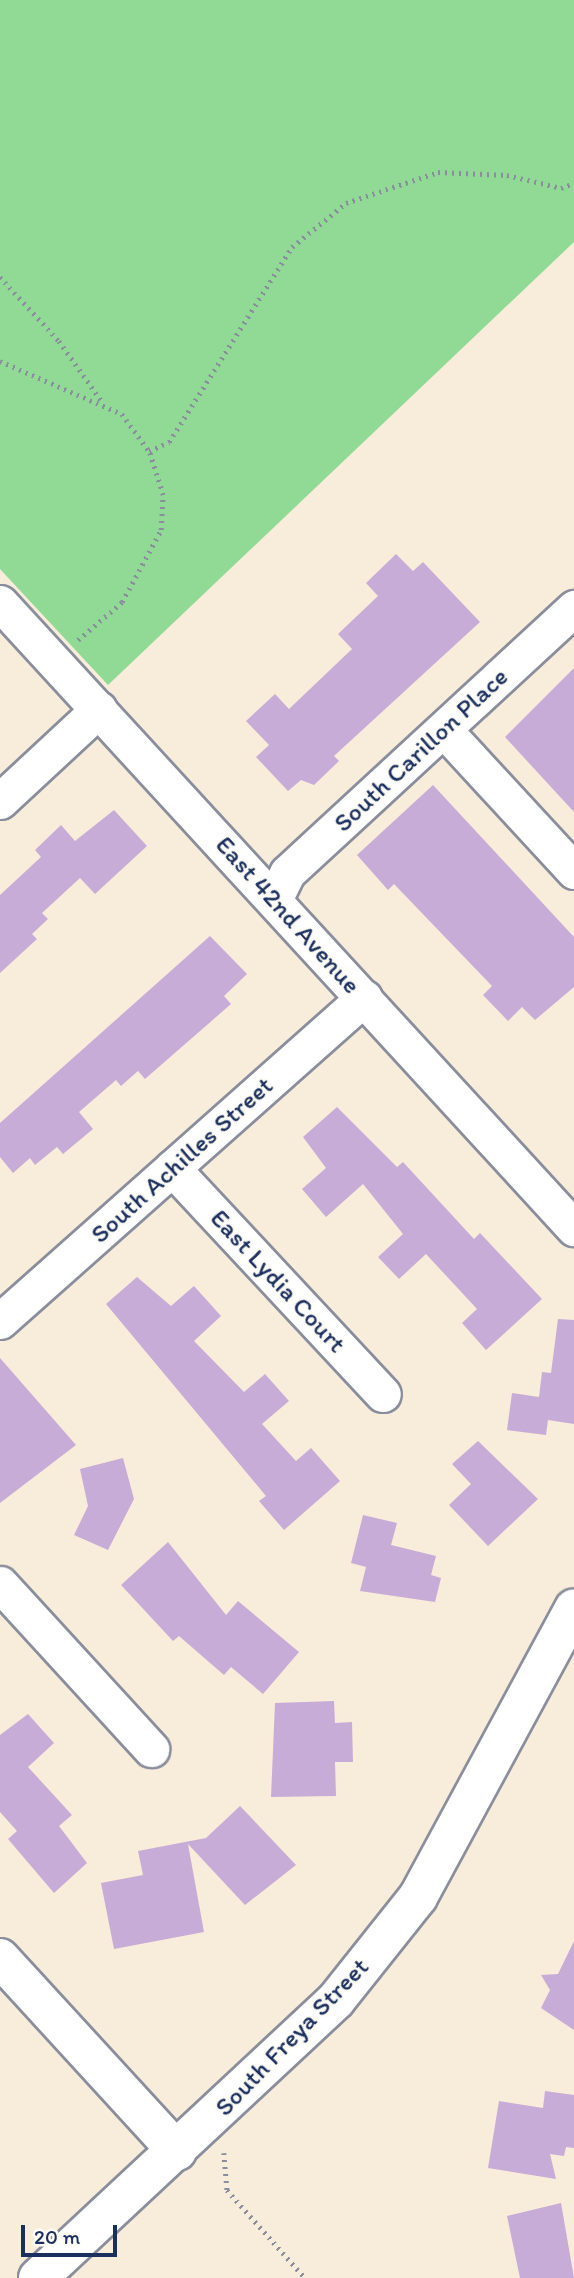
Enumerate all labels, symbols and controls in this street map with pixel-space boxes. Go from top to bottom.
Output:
street label: South Carillon Place [327,661,515,839]
street label: East 42nd Avenue [209,830,367,1000]
street label: South Achilles Street [85,1070,279,1250]
street label: East Lydia Court [204,1203,352,1359]
street label: South Freya Street [209,1952,375,2122]
scale bar [24,2212,121,2256]
text: 20 m [34,2224,80,2249]

